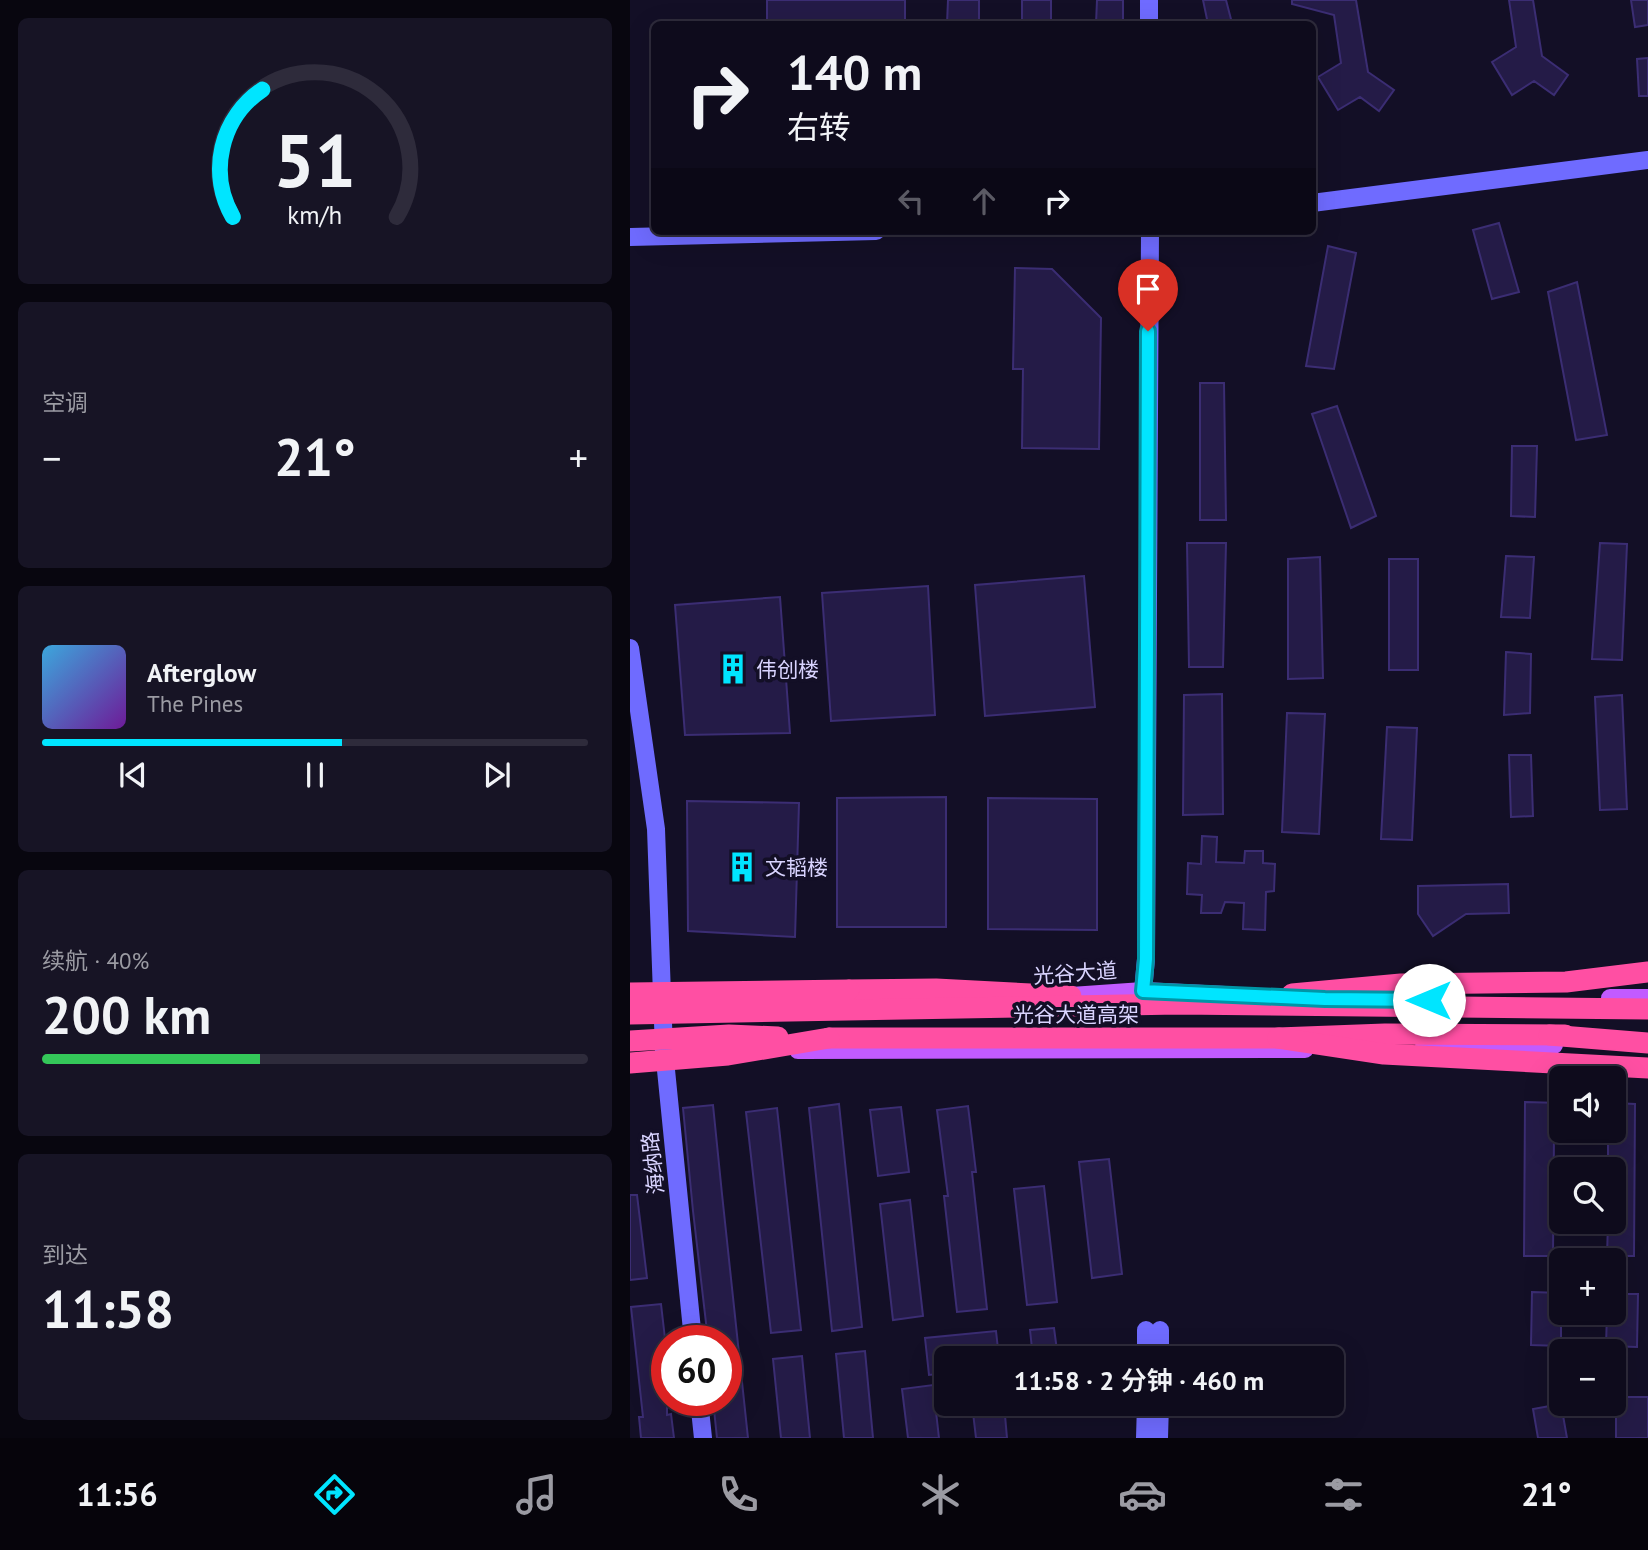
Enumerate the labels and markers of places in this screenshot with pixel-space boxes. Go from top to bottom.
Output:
pin [1118,259,1178,331]
building icon: 伟创楼 [716,652,750,686]
place label: 伟创楼 [756,656,819,683]
building icon: 文韬楼 [725,850,759,884]
place label: 文韬楼 [765,854,828,881]

